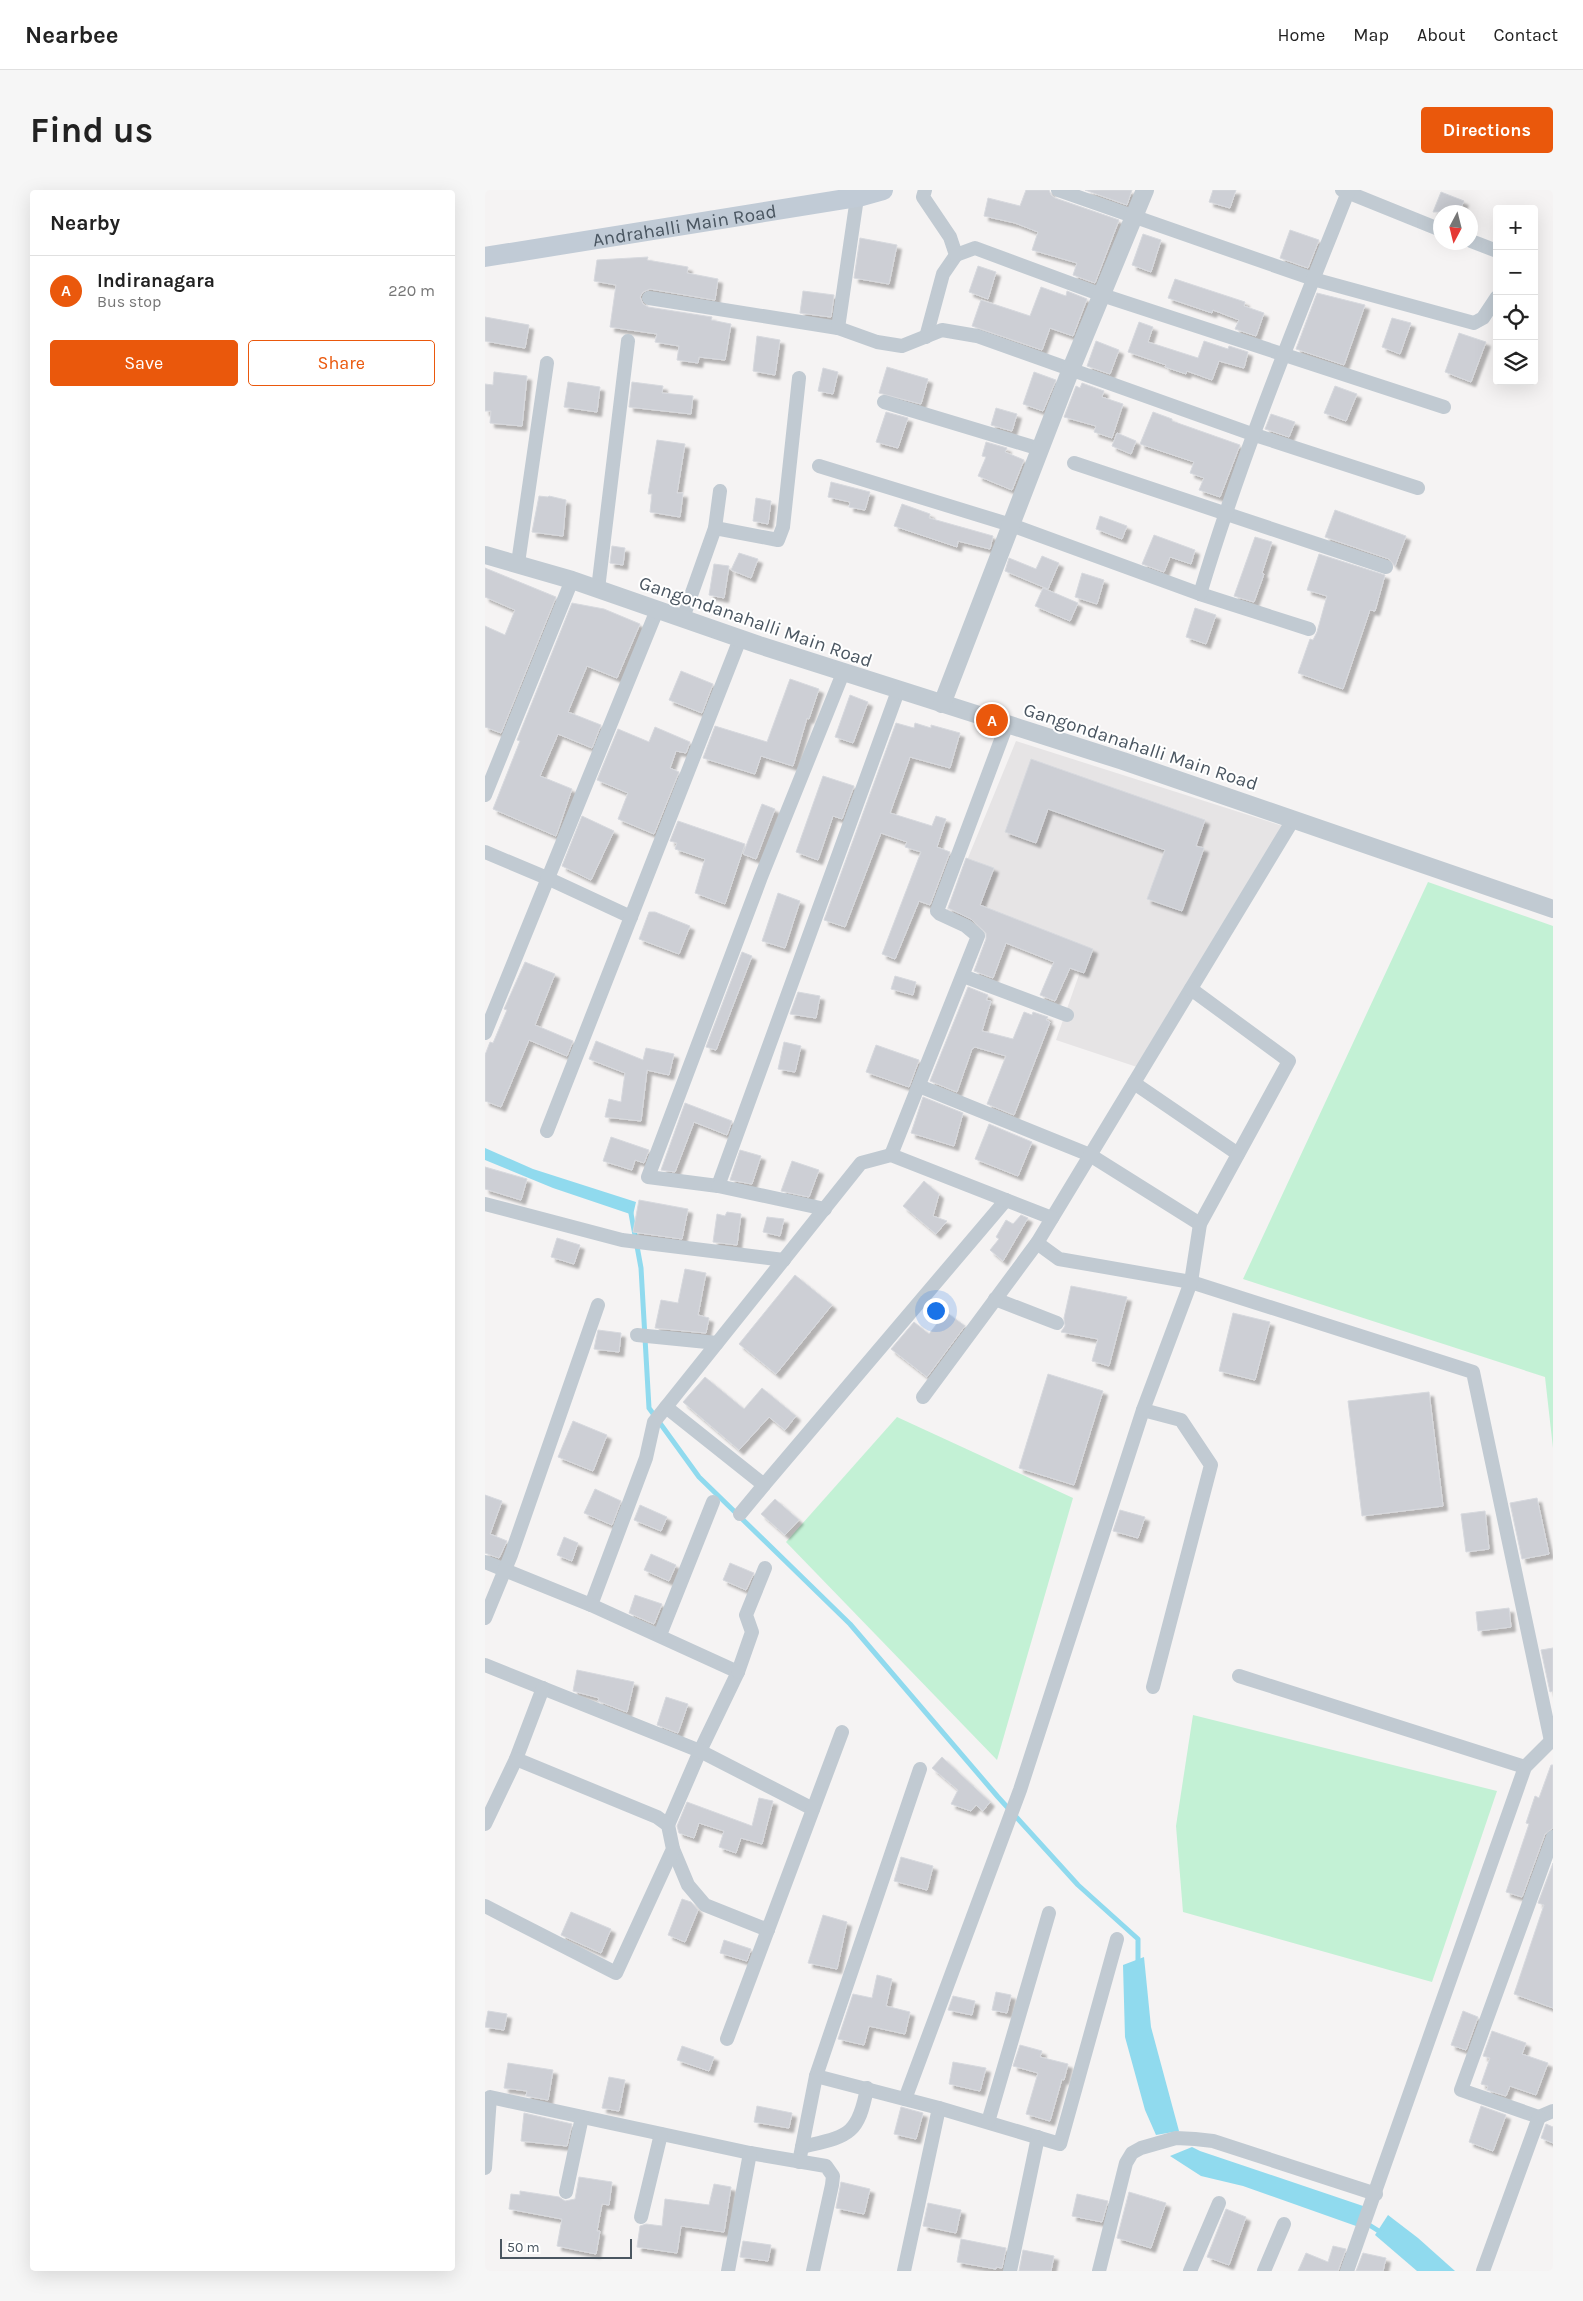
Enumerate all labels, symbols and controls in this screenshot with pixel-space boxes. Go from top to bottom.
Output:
text: Nearbee [25,21,119,49]
text: Home [1277,24,1325,46]
text: Map [1353,24,1389,46]
text: About [1417,24,1466,46]
text: Contact [1494,24,1558,46]
button: Directions [1421,107,1553,153]
text: Find us [30,110,153,151]
street label: Andrahalli Main Road [591,200,778,252]
north arrow [1433,205,1478,250]
map controls [1493,205,1538,385]
button: + [1493,205,1538,250]
text: Nearby [50,211,120,235]
button: − [1493,250,1538,295]
text: Indiranagara [97,270,215,292]
text: A [61,281,71,300]
text: 220 m [388,281,435,300]
text: Bus stop [97,292,161,311]
button: locate [1493,295,1538,340]
button: Save [50,340,238,386]
button: Share [248,340,435,386]
button: layers [1493,340,1538,385]
street label: Gangondanahalli Main Road [636,572,875,672]
street label: Gangondanahalli Main Road [1021,699,1261,795]
pin: A [976,701,1008,739]
your location [923,1298,949,1324]
scale bar [500,2236,633,2259]
text: 50 m [507,2239,540,2256]

